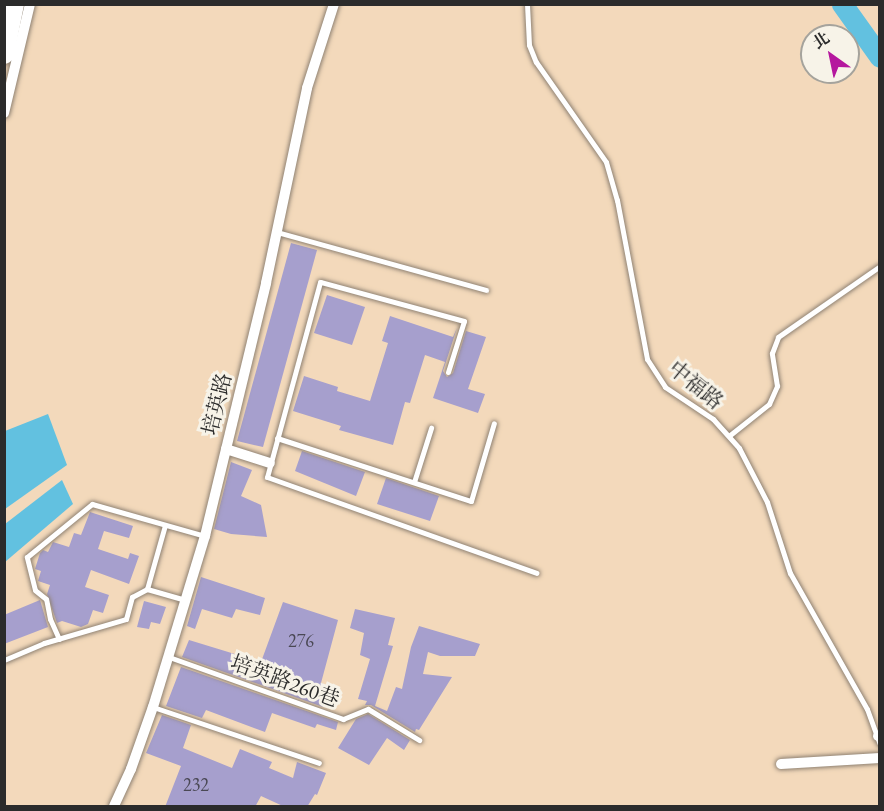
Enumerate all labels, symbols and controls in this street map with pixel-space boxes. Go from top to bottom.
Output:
north arrow [800,24,860,84]
text: 北 [809,27,833,53]
street label: 中福路 [664,355,728,415]
street label: 培英路 [197,370,237,438]
house number: 276 [288,630,314,652]
street label: 培英路260巷 [227,650,343,712]
house number: 232 [183,774,209,796]

